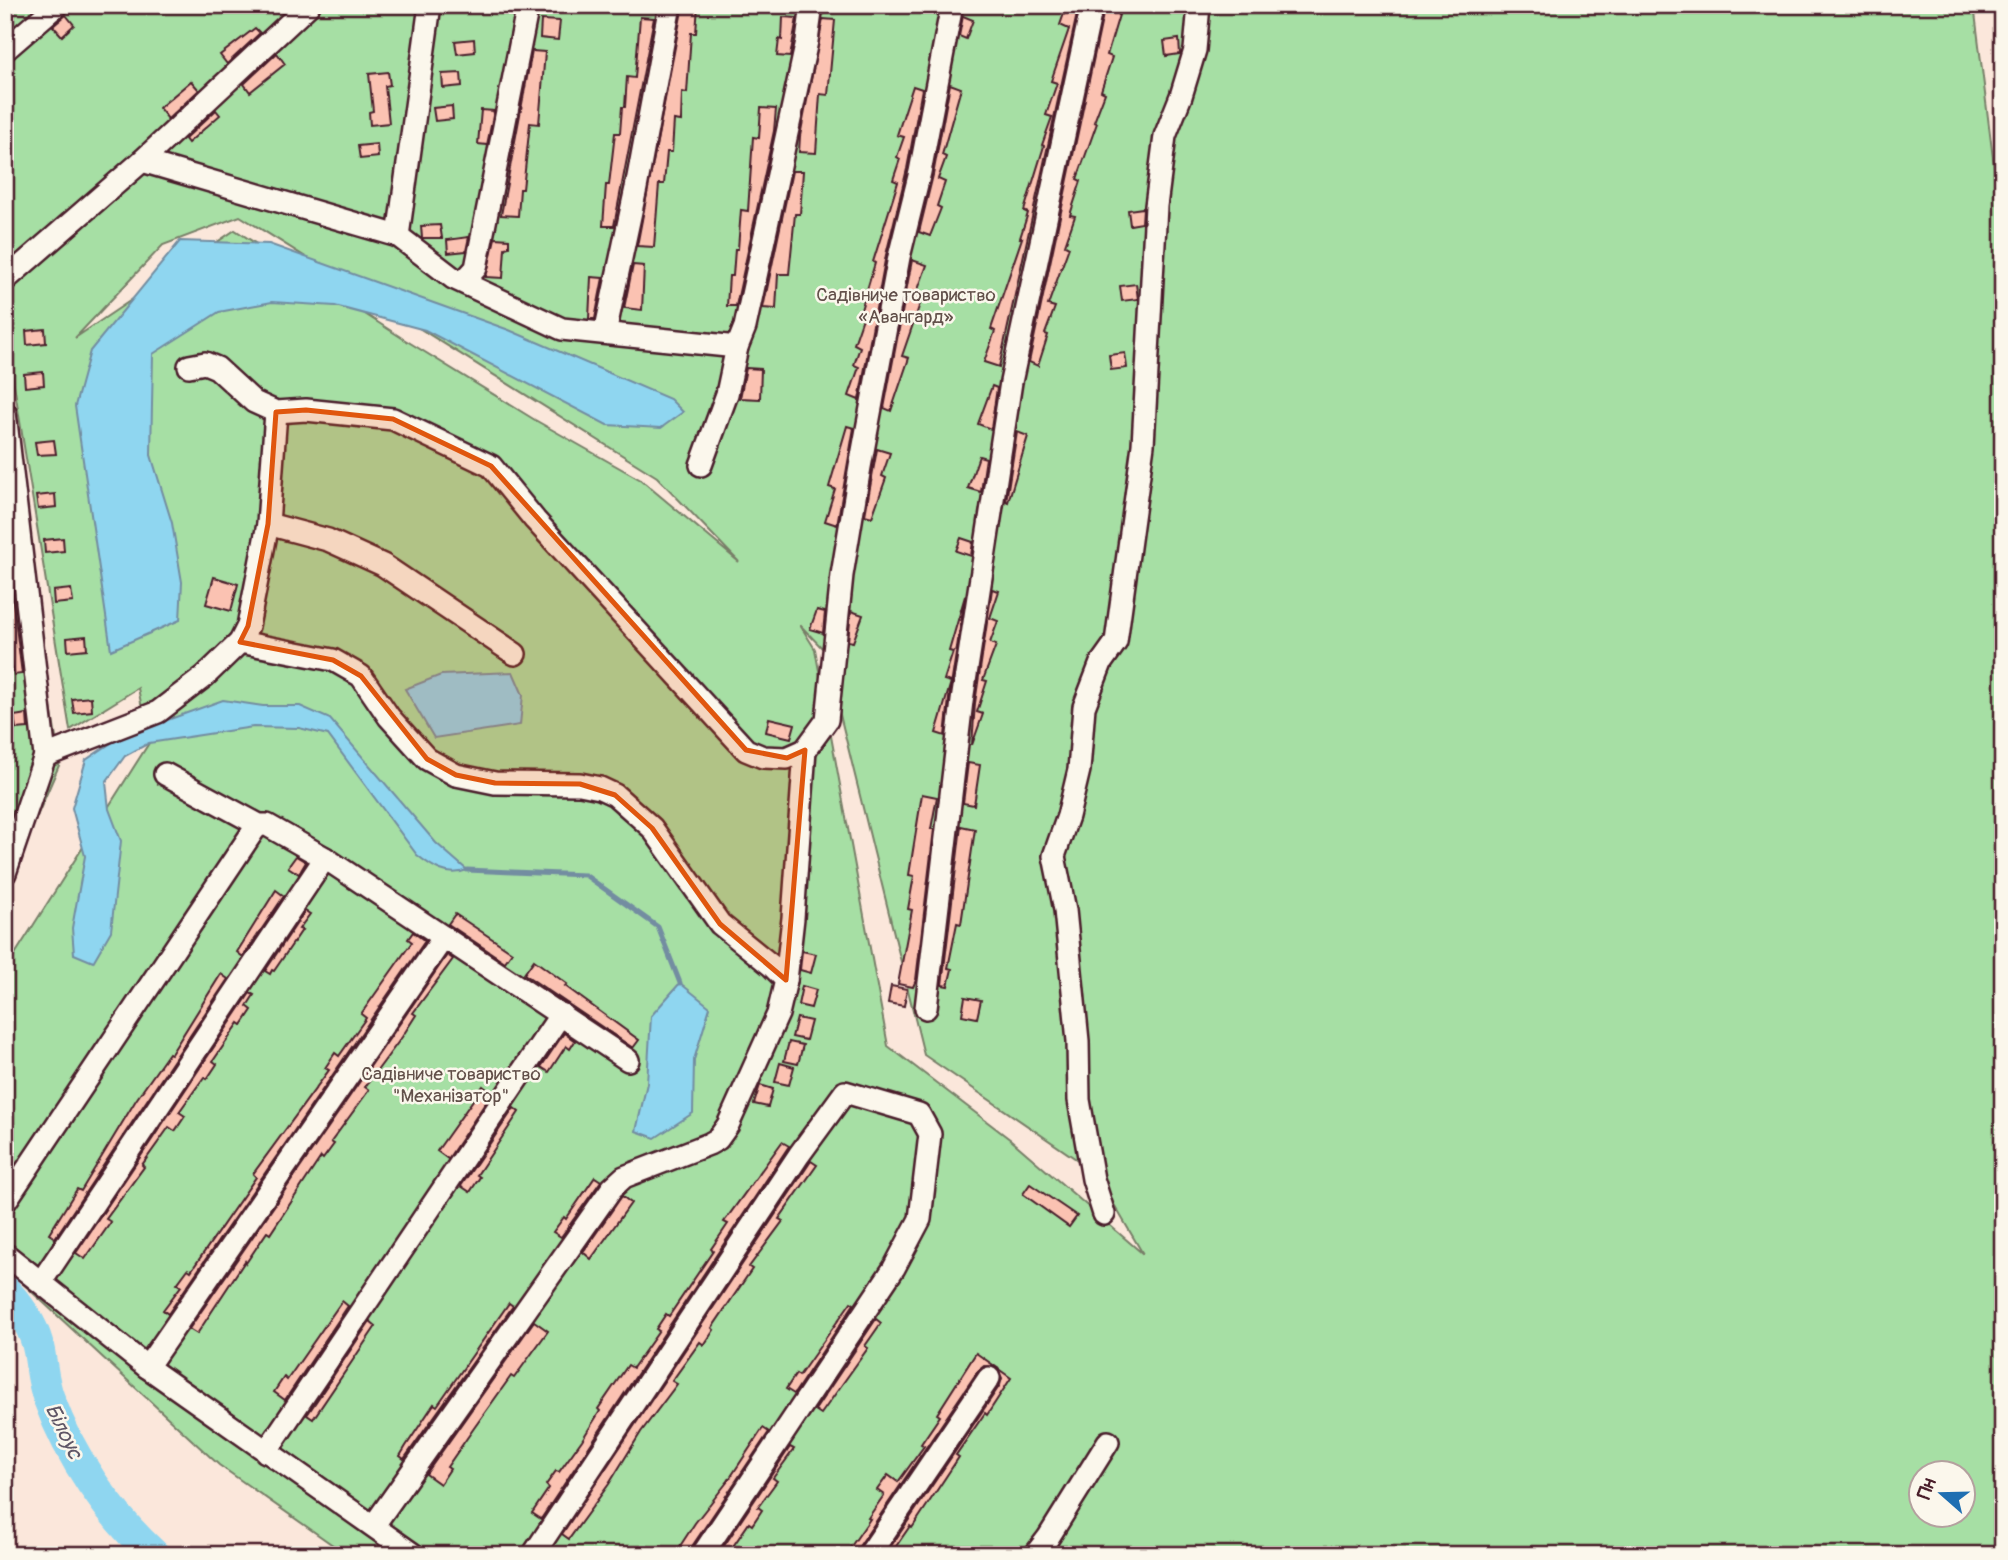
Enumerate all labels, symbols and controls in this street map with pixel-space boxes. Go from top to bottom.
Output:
park label: Садівниче товариство «Авангард» [816,283,996,329]
park label: Садівниче товариство "Механізатор" [361,1062,541,1108]
water label: Білоус [39,1399,89,1465]
north arrow [1906,1458,1976,1528]
text: Пн [1912,1475,1942,1502]

